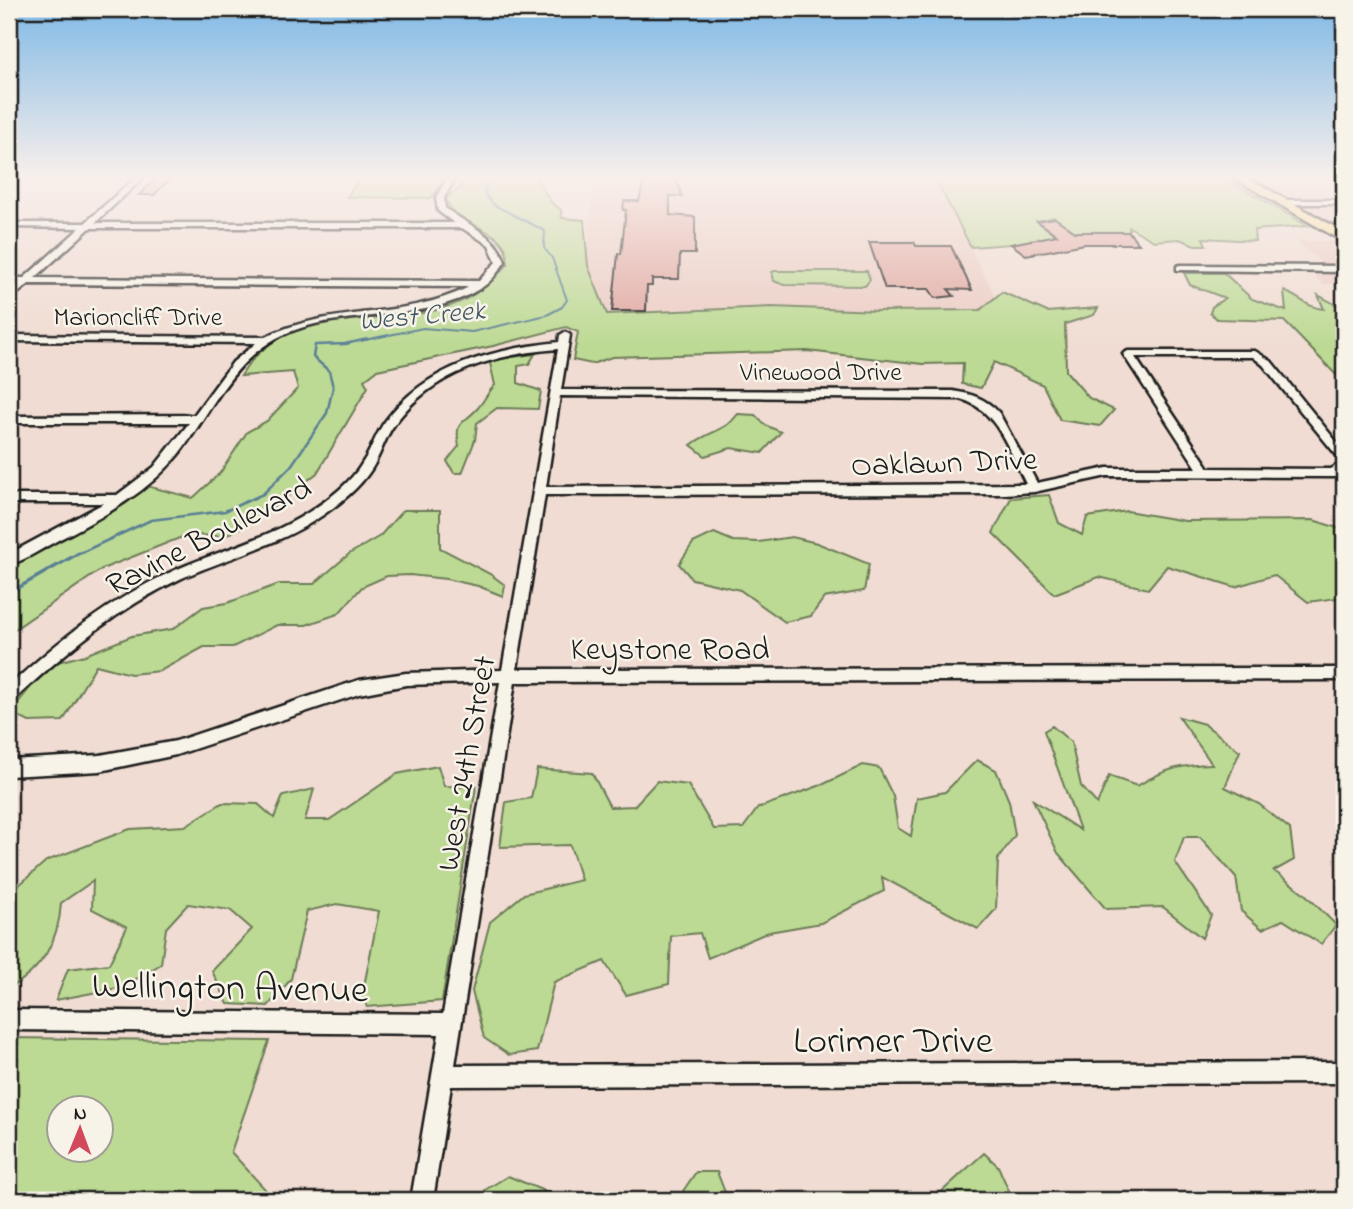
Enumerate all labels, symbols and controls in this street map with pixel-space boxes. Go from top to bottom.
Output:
water label: West Creek [358,291,489,343]
street label: Marioncliff Drive [54,300,223,338]
street label: Vinewood Drive [739,355,902,393]
street label: Oaklawn Drive [850,438,1039,491]
street label: Ravine Boulevard [99,466,320,610]
street label: Keystone Road [570,628,770,675]
street label: West 24th Street [426,652,511,875]
street label: Wellington Avenue [91,960,370,1020]
street label: Lorimer Drive [793,1015,994,1071]
north arrow [46,1094,116,1164]
text: N [74,1101,87,1128]

